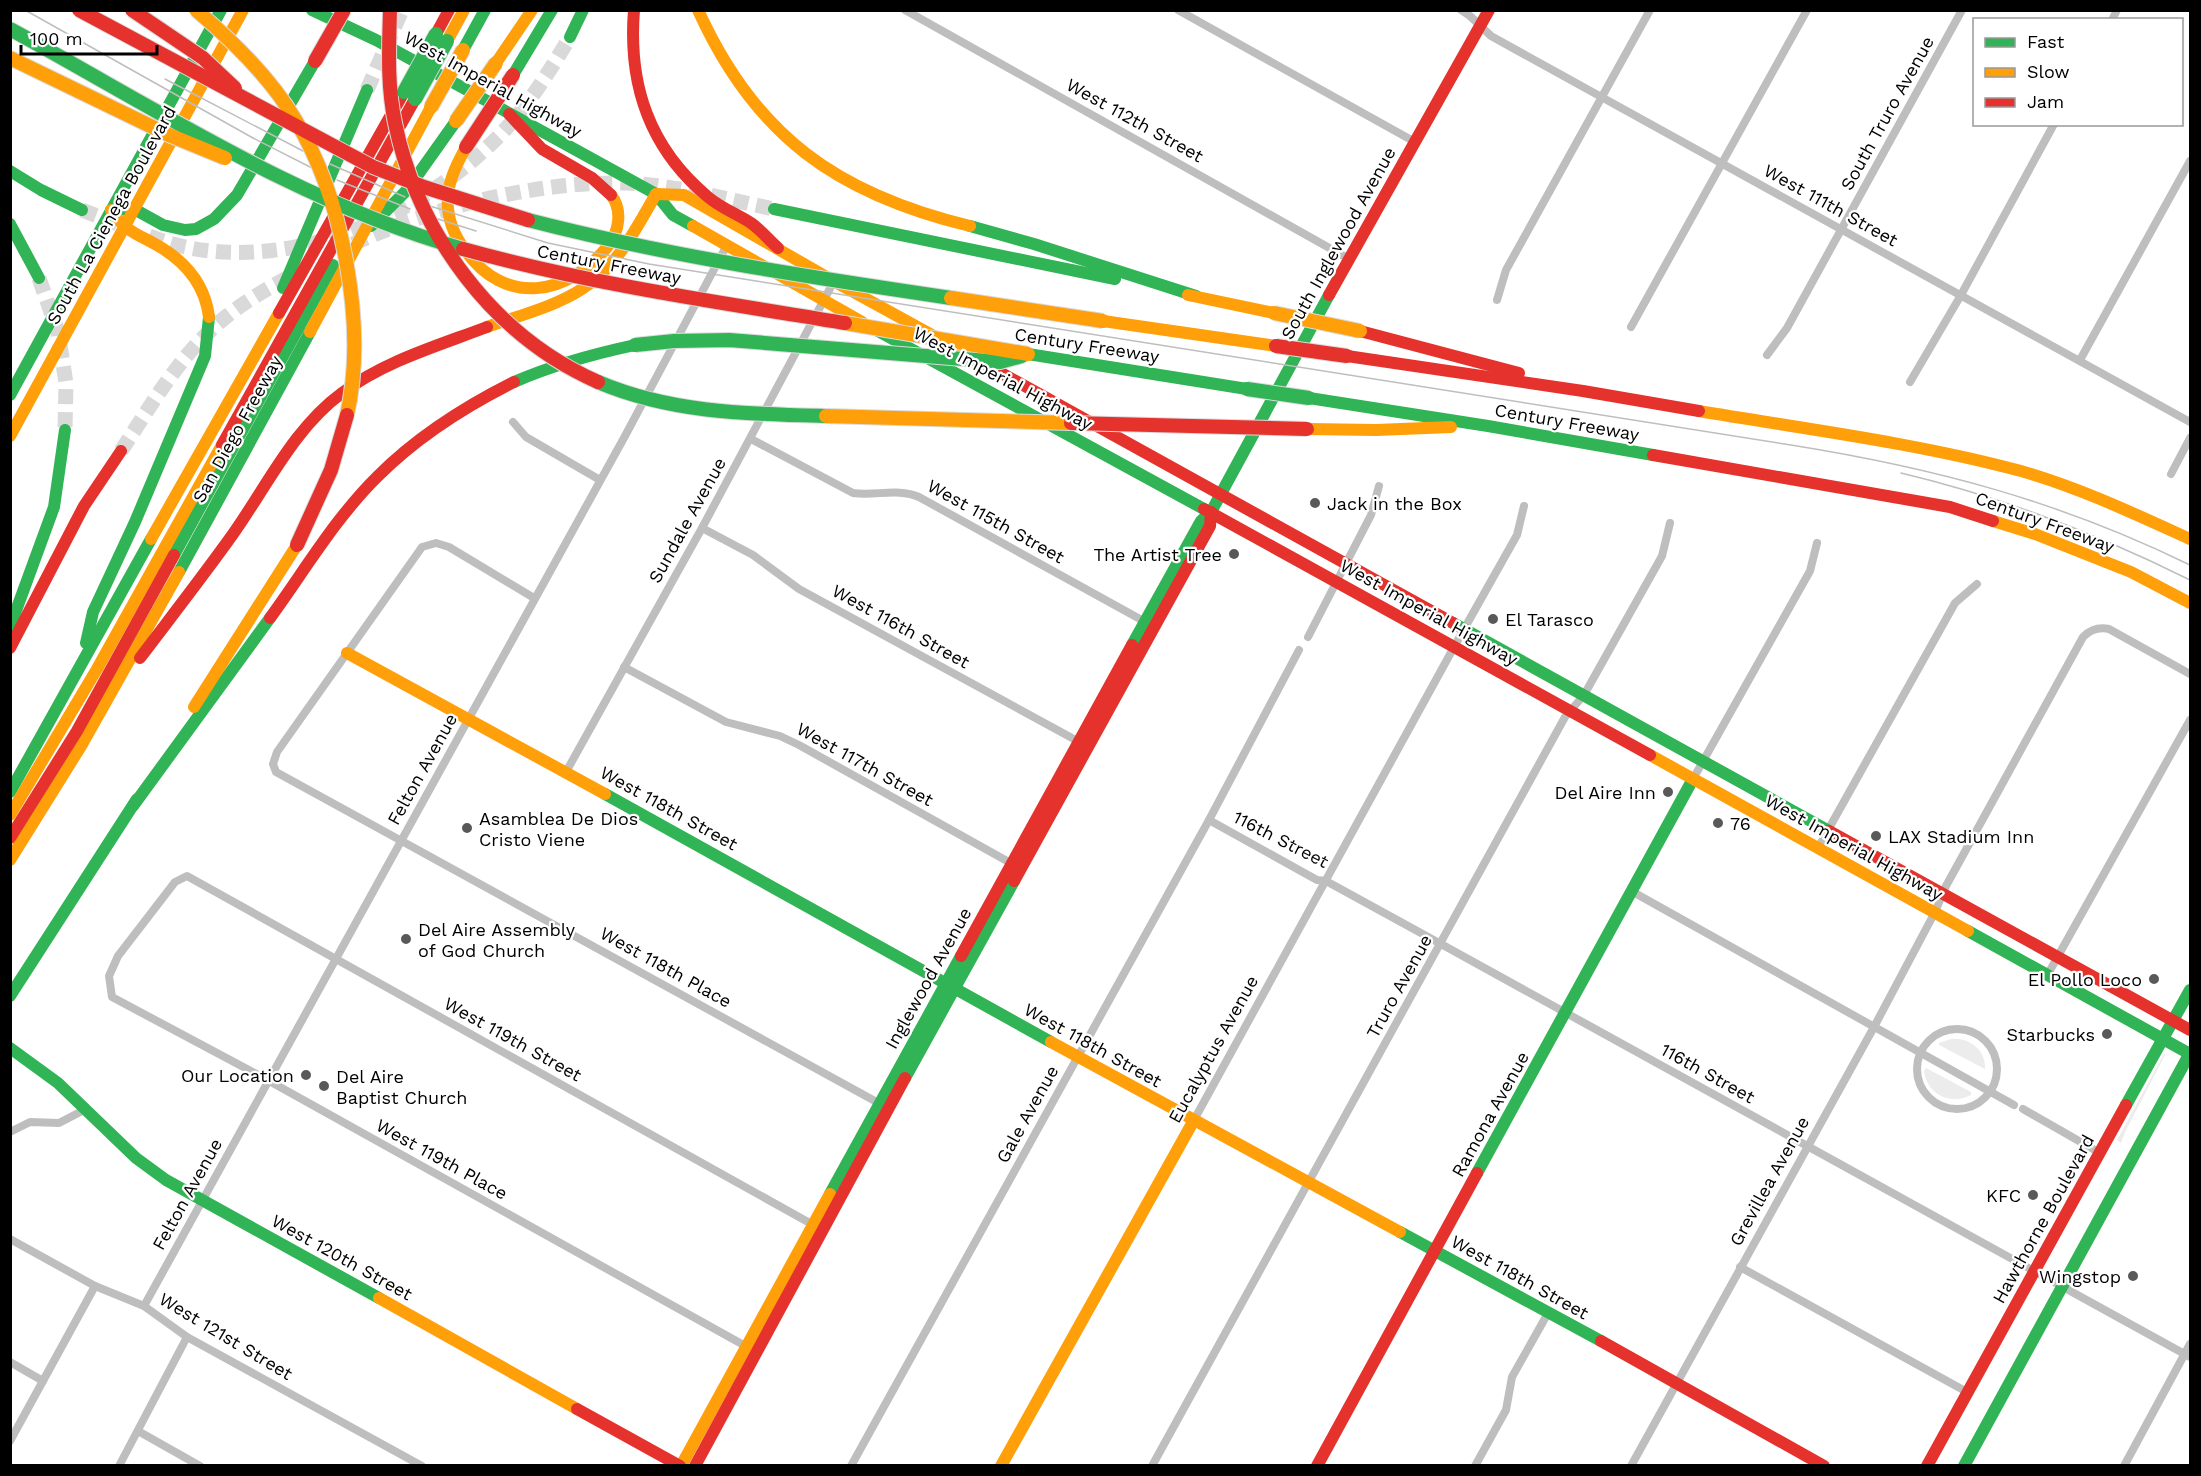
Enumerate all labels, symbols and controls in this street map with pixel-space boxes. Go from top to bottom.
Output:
scale bar [21,18,158,56]
legend [1973,18,2183,126]
street label: West Imperial Highway [400,26,586,142]
text: 100 m [30,28,83,49]
text: Fast [2027,31,2065,52]
street label: South Truro Avenue [1836,32,1938,194]
text: Slow [2027,61,2070,82]
street label: West 112th Street [1063,74,1208,167]
text: Jam [2027,91,2064,112]
street label: South La Cienega Boulevard [42,102,180,328]
street label: South Inglewood Avenue [1276,143,1400,343]
street label: West 111th Street [1760,159,1902,251]
street label: Century Freeway [535,240,684,288]
street label: West Imperial Highway [910,322,1097,435]
street label: Century Freeway [1013,323,1162,367]
street label: San Diego Freeway [188,351,287,506]
street label: Century Freeway [1493,399,1642,445]
street label: Sundale Avenue [644,454,730,586]
street label: West 115th Street [924,475,1069,568]
street label: Century Freeway [1973,487,2118,557]
place label: Jack in the Box [1327,493,1462,514]
marker: Jack in the Box [1308,496,1322,510]
place label: The Artist Tree [1093,544,1222,565]
marker: The Artist Tree [1227,547,1241,561]
street label: West Imperial Highway [1336,554,1522,670]
street label: West 116th Street [829,580,974,673]
place label: El Tarasco [1505,609,1594,630]
marker: El Tarasco [1486,612,1500,626]
street label: Felton Avenue [383,710,461,828]
street label: West 117th Street [793,718,937,810]
street label: West 118th Street [597,761,742,855]
place label: Del Aire Inn [1555,782,1656,803]
marker: Del Aire Inn [1661,785,1675,799]
street label: West Imperial Highway [1761,789,1947,905]
street label: 116th Street [1230,806,1332,872]
place label: Asamblea De Dios Cristo Viene [479,808,638,850]
place label: 76 [1730,813,1751,834]
marker: 76 [1711,816,1725,830]
marker: Asamblea De Dios Cristo Viene [460,821,474,835]
place label: LAX Stadium Inn [1888,826,2034,847]
marker: LAX Stadium Inn [1869,829,1883,843]
street label: Inglewood Avenue [880,904,976,1052]
place label: Del Aire Assembly of God Church [418,919,576,961]
street label: West 118th Place [597,922,735,1012]
street label: Truro Avenue [1362,931,1436,1041]
marker: Del Aire Assembly of God Church [399,932,413,946]
place label: El Pollo Loco [2028,969,2142,990]
street label: Eucalyptus Avenue [1164,972,1262,1126]
marker: El Pollo Loco [2147,972,2161,986]
street label: West 119th Street [441,992,586,1086]
street label: West 118th Street [1021,998,1166,1092]
place label: Starbucks [2006,1024,2095,1045]
marker: Starbucks [2100,1027,2114,1041]
street label: 116th Street [1657,1039,1759,1108]
street label: Ramona Avenue [1447,1048,1533,1180]
street label: Gale Avenue [992,1062,1062,1166]
place label: Our Location [181,1065,294,1086]
place label: Del Aire Baptist Church [336,1066,467,1108]
marker: Our Location [299,1068,313,1082]
marker: Del Aire Baptist Church [317,1079,331,1093]
street label: Grevillea Avenue [1725,1113,1813,1249]
street label: West 119th Place [373,1114,511,1204]
street label: Hawthorne Boulevard [1988,1131,2098,1307]
street label: Felton Avenue [148,1135,226,1253]
place label: KFC [1986,1185,2021,1206]
marker: KFC [2026,1188,2040,1202]
street label: West 120th Street [268,1210,416,1305]
street label: West 118th Street [1448,1230,1593,1324]
place label: Wingstop [2039,1266,2121,1287]
marker: Wingstop [2126,1269,2140,1283]
street label: West 121st Street [156,1288,297,1384]

